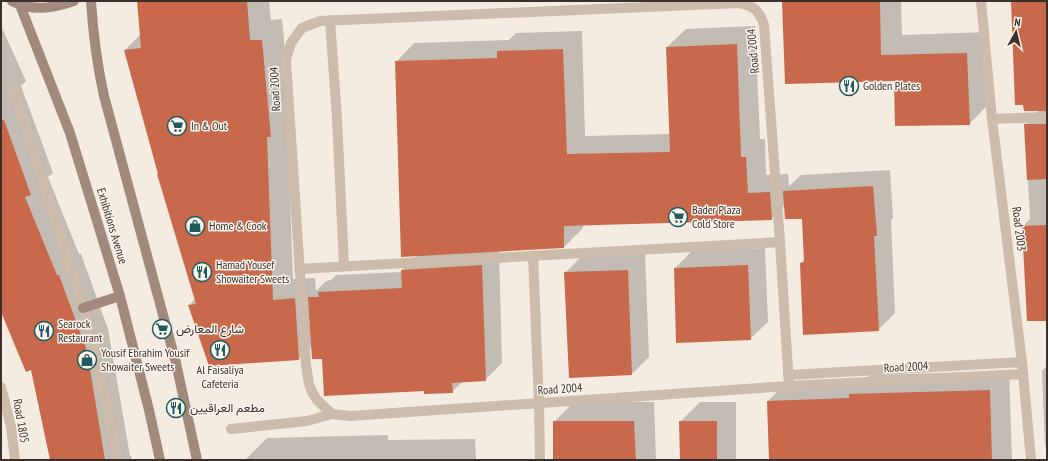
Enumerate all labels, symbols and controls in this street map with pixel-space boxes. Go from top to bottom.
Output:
north arrow [996,12,1036,52]
text: N [1013,15,1021,29]
street label: Road 2004 [743,28,762,74]
street label: Road 2004 [266,66,283,112]
restaurant icon: Golden Plates [838,75,860,97]
place label: Golden Plates [863,78,920,93]
supermarket icon: In & Out [166,115,188,137]
place label: In & Out [191,118,228,133]
street label: Exhibitions Avenue [94,186,131,266]
place label: Bader Plaza Cold Store [692,202,741,231]
supermarket icon: Bader Plaza Cold Store [667,206,689,228]
street label: Road 2003 [1009,206,1030,252]
shop icon: Home & Cook [184,215,206,237]
place label: Home & Cook [209,218,267,233]
place label: Hamad Yousef Showaiter Sweets [216,257,289,286]
restaurant icon: Hamad Yousef Showaiter Sweets [191,261,213,283]
place label: Searock Restaurant [58,316,103,345]
supermarket icon: شارع المعارض [151,318,173,340]
restaurant icon: Searock Restaurant [33,320,55,342]
place label: شارع المعارض [176,321,244,338]
restaurant icon: Al Faisaliya Cafeteria [209,339,231,361]
place label: Yousif Ebrahim Yousif Showaiter Sweets [101,345,190,374]
shop icon: Yousif Ebrahim Yousif Showaiter Sweets [76,349,98,371]
street label: Road 2004 [883,358,929,375]
place label: Al Faisaliya Cafeteria [197,362,244,391]
street label: Road 2004 [537,379,583,398]
restaurant icon: مطعم العراقيين [165,397,187,419]
street label: Road 1805 [10,398,33,444]
place label: مطعم العراقيين [190,400,265,416]

